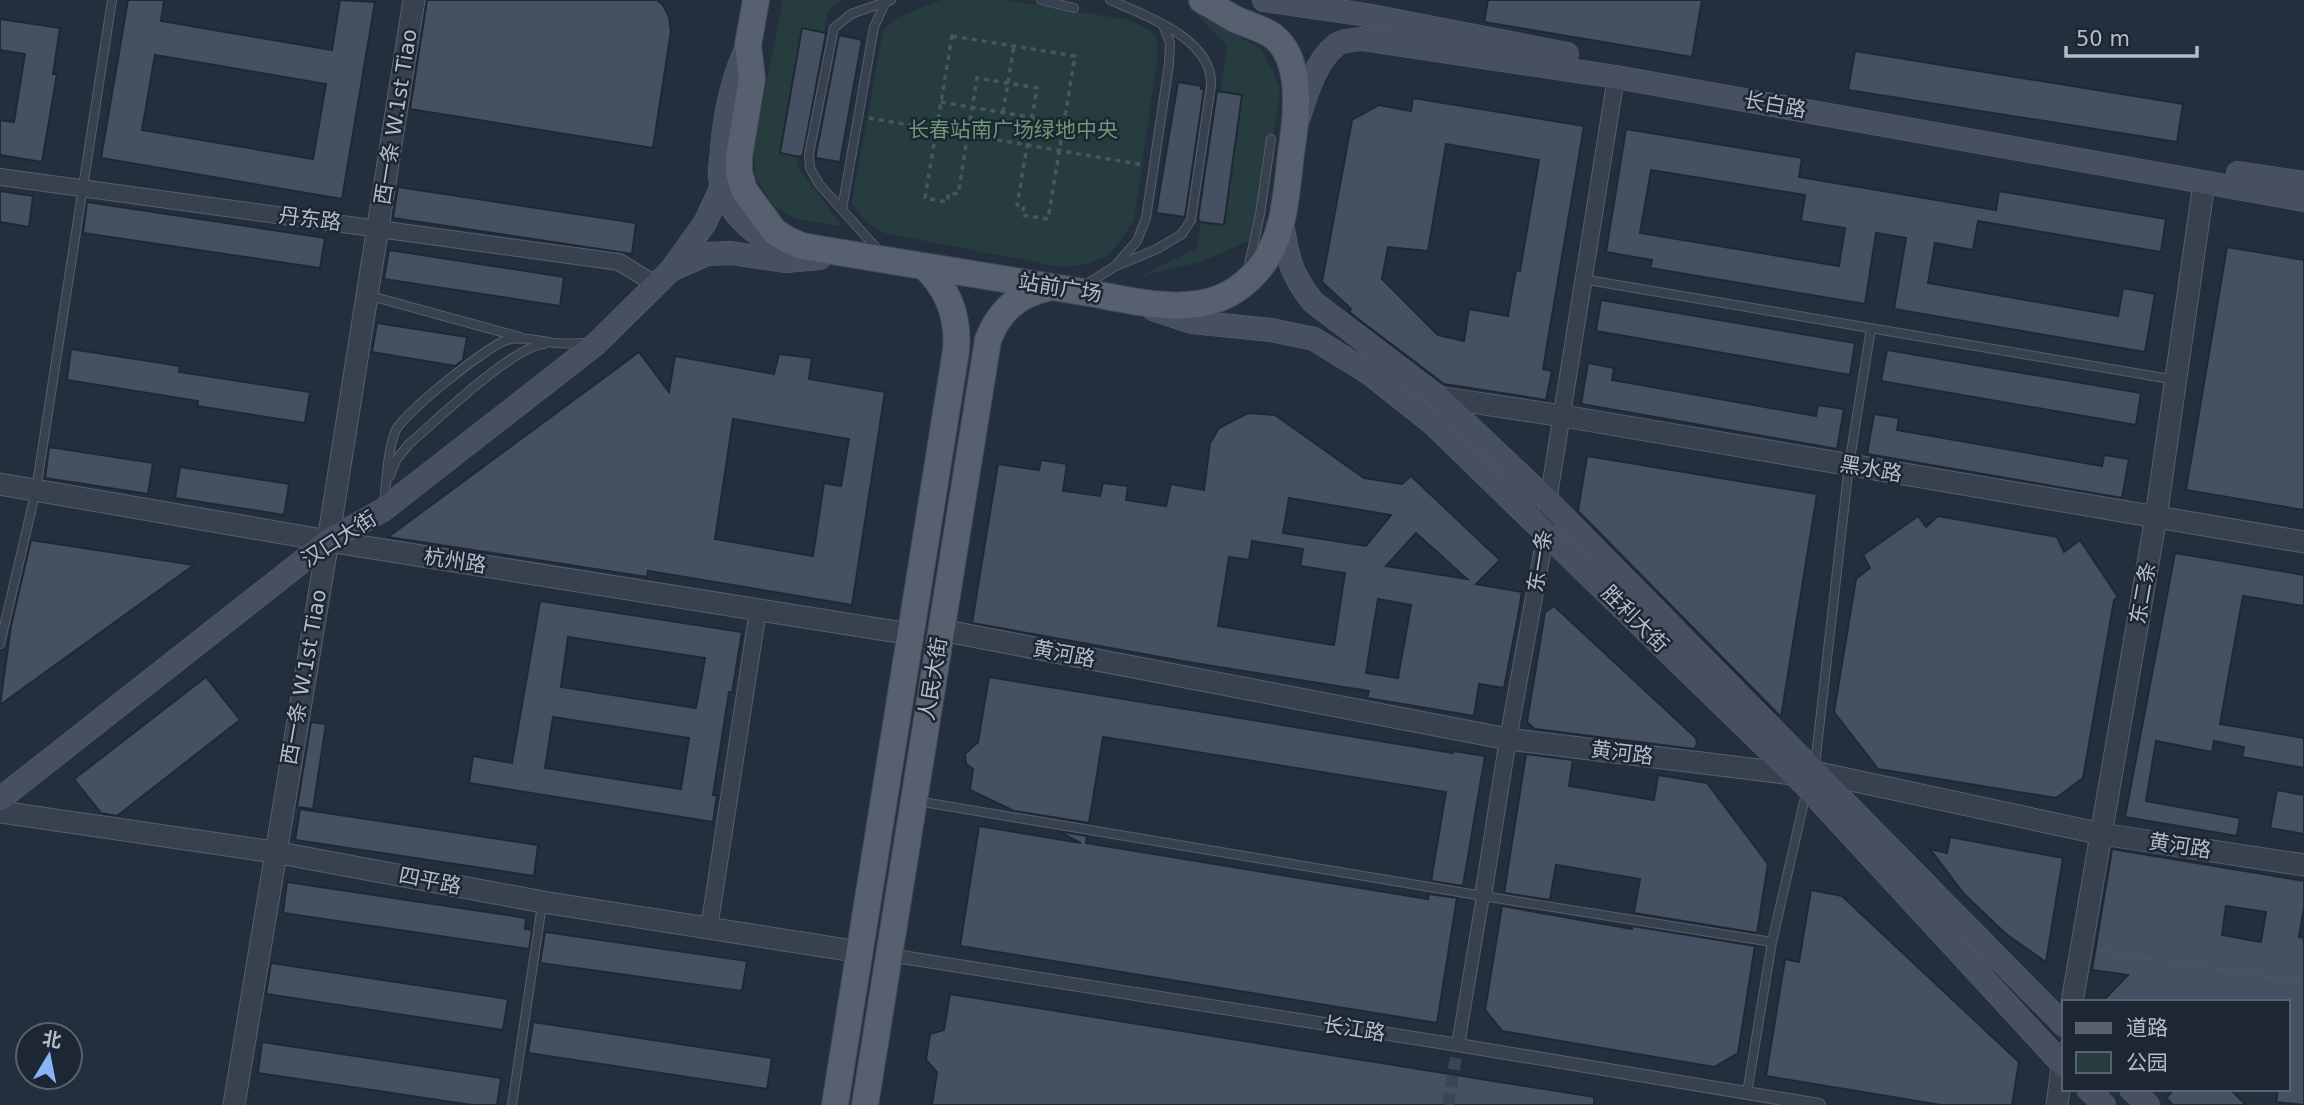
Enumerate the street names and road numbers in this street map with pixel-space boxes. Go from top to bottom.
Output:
street label: 西一条 W.1st Tiao [370,27,422,207]
street label: 长白路 [1742,88,1808,122]
street label: 丹东路 [277,203,343,235]
street label: 站前广场 [1017,270,1103,306]
street label: 黑水路 [1838,452,1904,486]
street label: 汉口大街 [297,506,381,572]
street label: 东一条 [1523,528,1557,594]
street label: 杭州路 [422,544,488,578]
street label: 东二条 [2126,560,2160,626]
street label: 胜利大街 [1597,581,1673,657]
street label: 西一条 W.1st Tiao [277,587,331,767]
street label: 人民大街 [915,636,951,722]
street label: 黄河路 [1031,636,1097,672]
street label: 黄河路 [1589,737,1655,769]
street label: 黄河路 [2147,829,2213,863]
street label: 四平路 [397,863,463,899]
street label: 长江路 [1321,1012,1387,1046]

